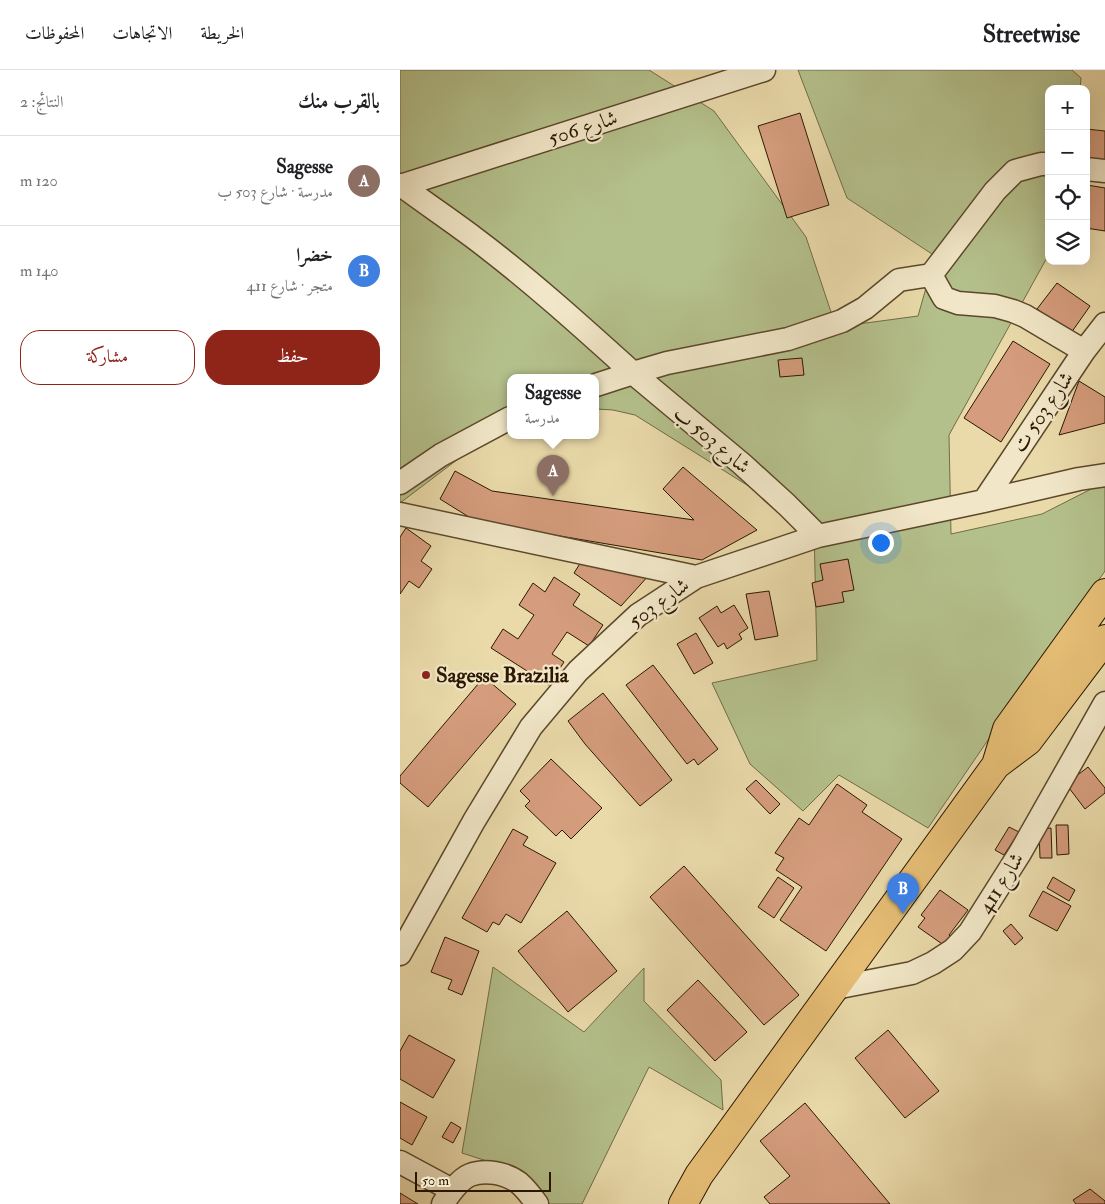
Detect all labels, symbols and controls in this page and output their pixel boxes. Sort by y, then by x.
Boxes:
text: Streetwise [983,19,1080,50]
text: المحفوظات [25,22,84,45]
text: الاتجاهات [112,22,172,45]
text: الخريطة [200,22,244,45]
map controls [1045,85,1090,265]
button: + [1045,85,1090,130]
text: بالقرب منك [298,88,380,115]
text: النتائج: 2 [20,92,64,112]
street label: شارع 506 [545,104,622,156]
button: − [1045,130,1090,175]
text: Sagesse [276,155,333,179]
text: 120 m [20,171,58,191]
text: A [359,171,369,191]
button: locate [1045,175,1090,220]
text: مدرسة · شارع 503 ب [217,182,333,202]
button: layers [1045,220,1090,265]
text: خضرا [296,243,333,267]
text: 140 m [20,261,58,281]
text: B [359,261,369,281]
text: متجر · شارع 411 [247,276,333,296]
button: مشاركة [20,330,195,385]
button: حفظ [205,330,380,385]
street label: شارع 503 ت [1006,366,1083,460]
popup [507,374,599,439]
text: Sagesse [525,381,581,405]
street label: شارع 503 ب [665,400,756,483]
text: مدرسة [525,408,560,428]
pin: A [537,455,569,496]
your location [868,530,894,556]
street label: شارع 503 [623,572,697,637]
place label: Sagesse Brazilia [436,662,570,689]
marker: Sagesse Brazilia [420,669,432,681]
street label: شارع 411 [972,847,1034,921]
pin: B [887,873,919,914]
scale bar [415,1169,551,1192]
text: 50 m [422,1172,449,1189]

